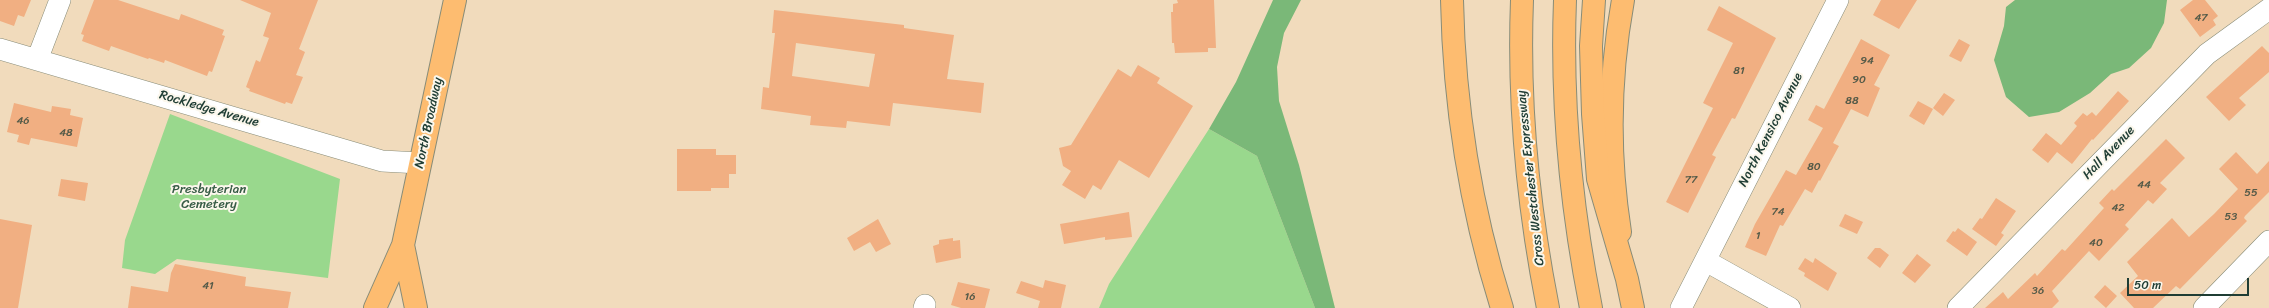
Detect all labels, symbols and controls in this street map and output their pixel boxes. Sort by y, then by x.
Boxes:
house number: 47 [2194,11,2208,25]
house number: 94 [1860,54,1874,68]
house number: 81 [1733,64,1745,78]
street label: North Kensico Avenue [1735,70,1807,190]
house number: 90 [1852,73,1866,87]
street label: North Broadway [412,76,446,170]
street label: Rockledge Avenue [157,87,261,131]
street label: Cross Westchester Expressway [1514,90,1548,266]
house number: 88 [1845,94,1859,108]
house number: 46 [16,114,30,128]
street label: Hall Avenue [2080,123,2138,183]
house number: 48 [59,126,73,140]
house number: 80 [1807,160,1821,174]
house number: 77 [1685,173,1697,187]
house number: 44 [2137,178,2151,192]
park label: Presbyterian Cemetery [172,182,246,213]
house number: 55 [2244,186,2258,200]
house number: 42 [2111,201,2125,215]
house number: 74 [1771,205,1785,219]
house number: 53 [2225,210,2237,224]
house number: 1 [1756,229,1760,243]
house number: 40 [2089,236,2103,250]
scale bar [2129,270,2251,296]
text: 50 m [2134,274,2161,296]
house number: 41 [202,279,214,293]
house number: 36 [2032,284,2044,298]
house number: 16 [965,290,975,304]

